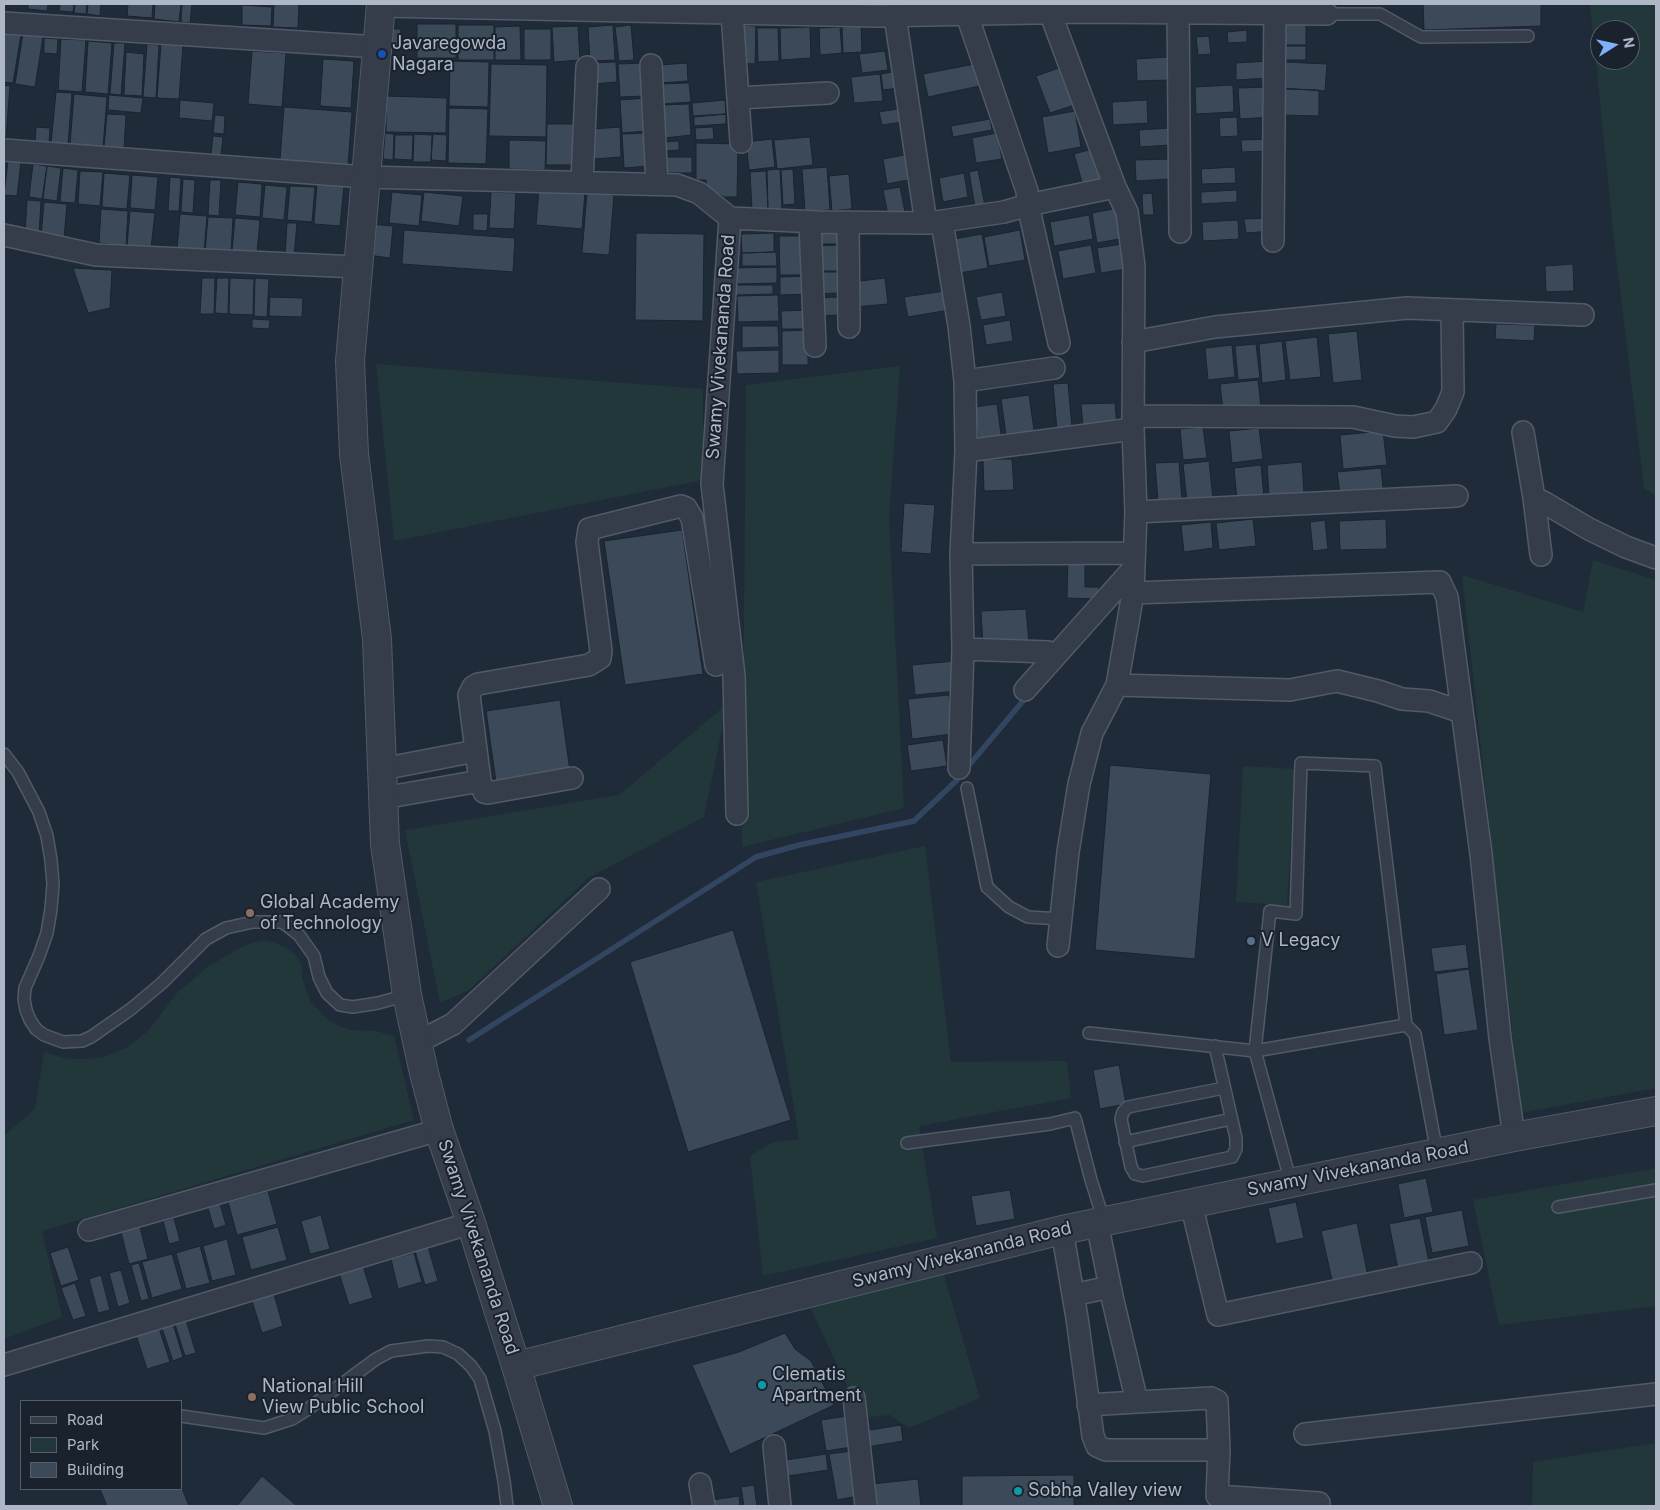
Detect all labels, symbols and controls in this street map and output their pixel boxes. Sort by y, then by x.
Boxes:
north arrow [1590,20,1640,70]
place label: Javaregowda Nagara [392,33,506,76]
text: N [1620,36,1639,49]
marker: Javaregowda Nagara [376,48,388,60]
street label: Swamy Vivekananda Road [702,234,740,460]
place label: Global Academy of Technology [260,892,399,934]
marker: Global Academy of Technology [244,907,256,919]
place label: V Legacy [1261,930,1340,952]
marker: V Legacy [1245,935,1257,947]
street label: Swamy Vivekananda Road [433,1137,523,1357]
street label: Swamy Vivekananda Road [1245,1137,1471,1201]
street label: Swamy Vivekananda Road [850,1217,1074,1293]
place label: Clematis Apartment [772,1364,861,1406]
place label: National Hill View Public School [262,1376,424,1418]
marker: Clematis Apartment [756,1379,768,1391]
marker: National Hill View Public School [246,1391,258,1403]
legend [20,1400,182,1490]
text: Road [67,1410,103,1429]
text: Park [67,1435,99,1454]
text: Building [67,1460,124,1479]
place label: Sobha Valley view [1028,1480,1182,1502]
marker: Sobha Valley view [1012,1485,1024,1497]

